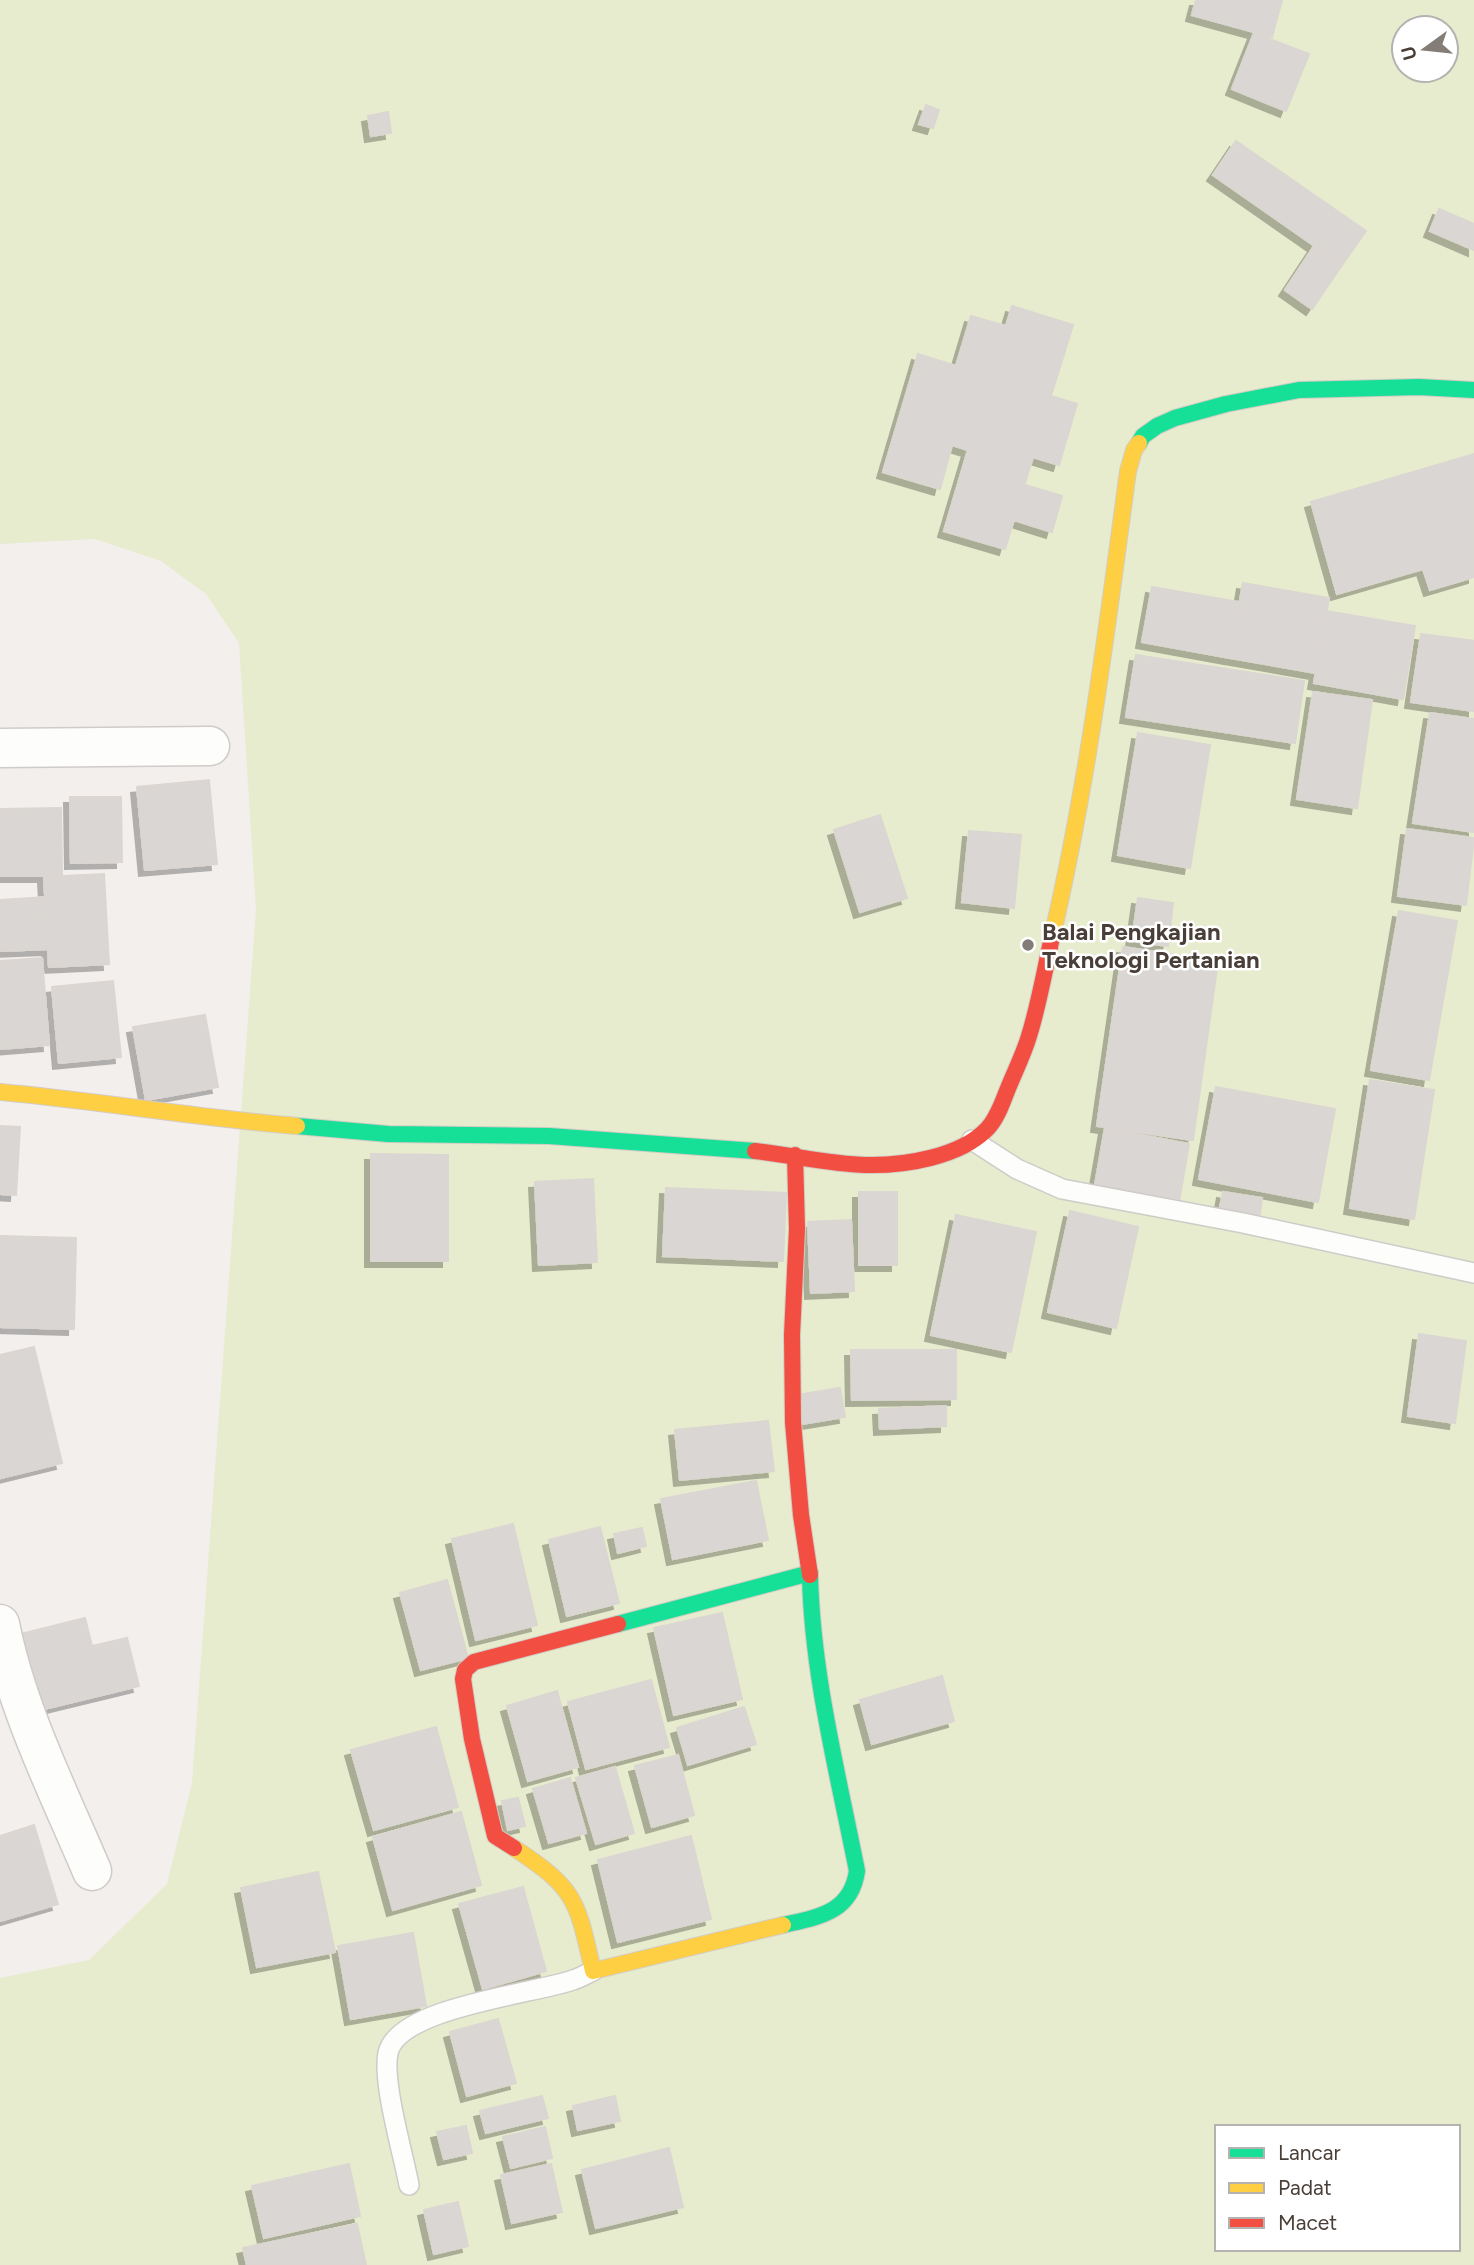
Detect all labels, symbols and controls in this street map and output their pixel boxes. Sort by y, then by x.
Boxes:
north arrow [1390,14,1460,84]
text: U [1396,44,1422,63]
place label: Balai Pengkajian Teknologi Pertanian [1042,917,1260,974]
marker: Balai Pengkajian Teknologi Pertanian [1020,937,1036,953]
legend [1215,2125,1460,2251]
text: Lancar [1278,2140,1341,2165]
text: Padat [1278,2175,1332,2200]
text: Macet [1278,2210,1337,2235]

